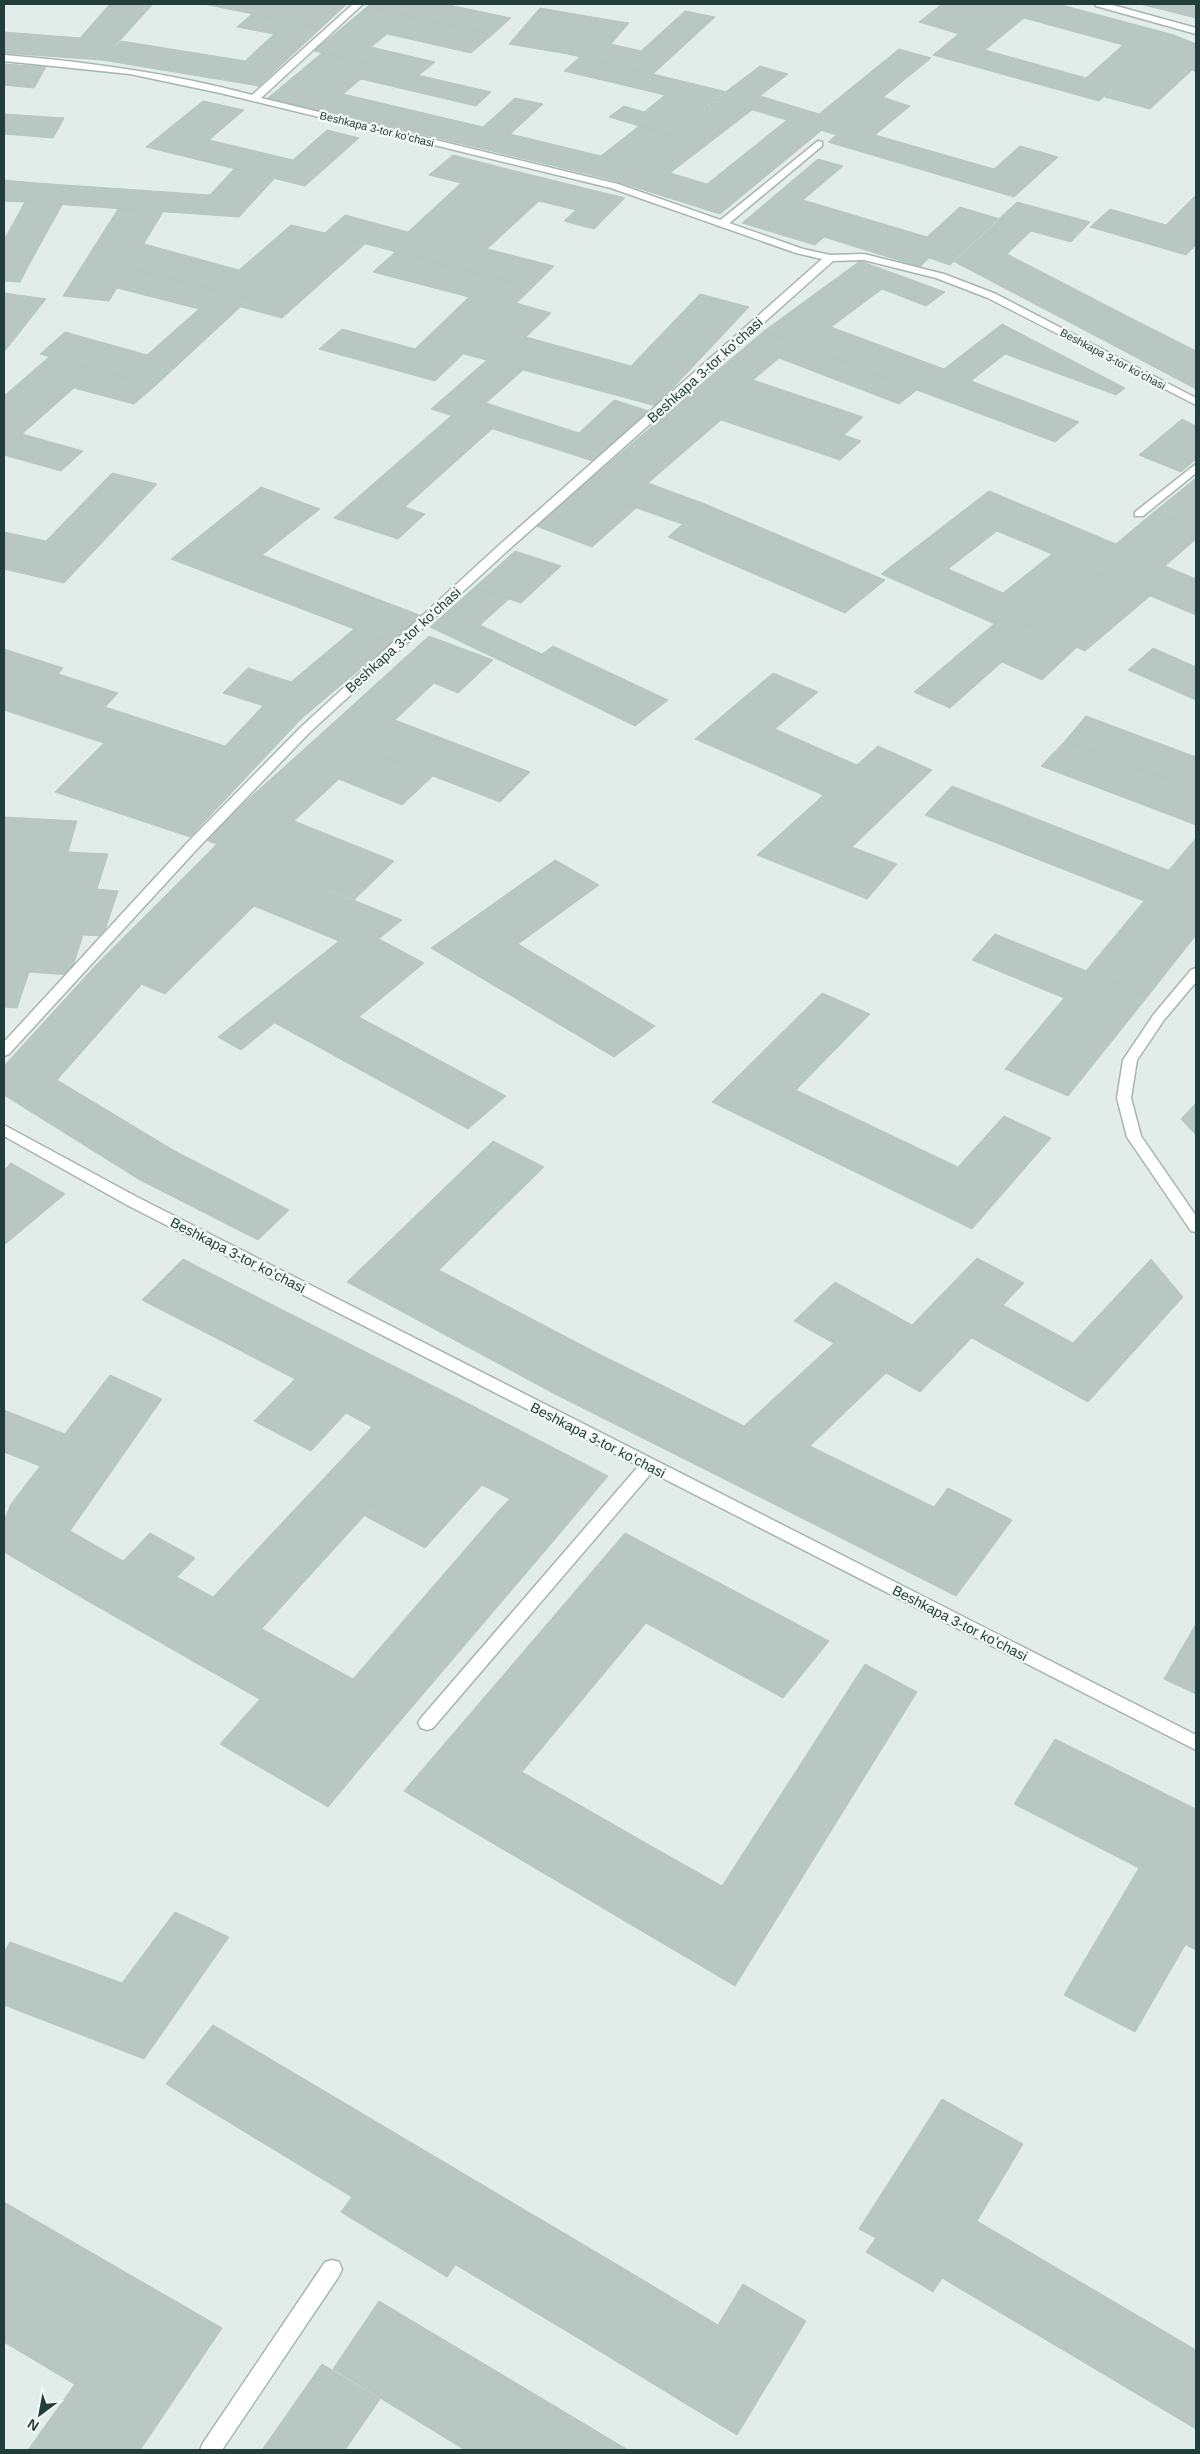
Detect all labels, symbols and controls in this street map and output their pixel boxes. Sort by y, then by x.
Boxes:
street label: Beshkapa 3-tor koʻchasi [319,109,435,149]
street label: Beshkapa 3-tor koʻchasi [644,314,766,426]
street label: Beshkapa 3-tor koʻchasi [1058,326,1168,392]
street label: Beshkapa 3-tor koʻchasi [342,584,464,696]
street label: Beshkapa 3-tor koʻchasi [168,1214,308,1296]
street label: Beshkapa 3-tor koʻchasi [528,1399,668,1481]
street label: Beshkapa 3-tor koʻchasi [890,1582,1030,1664]
north arrow [15,2389,65,2439]
text: N [25,2416,42,2434]

